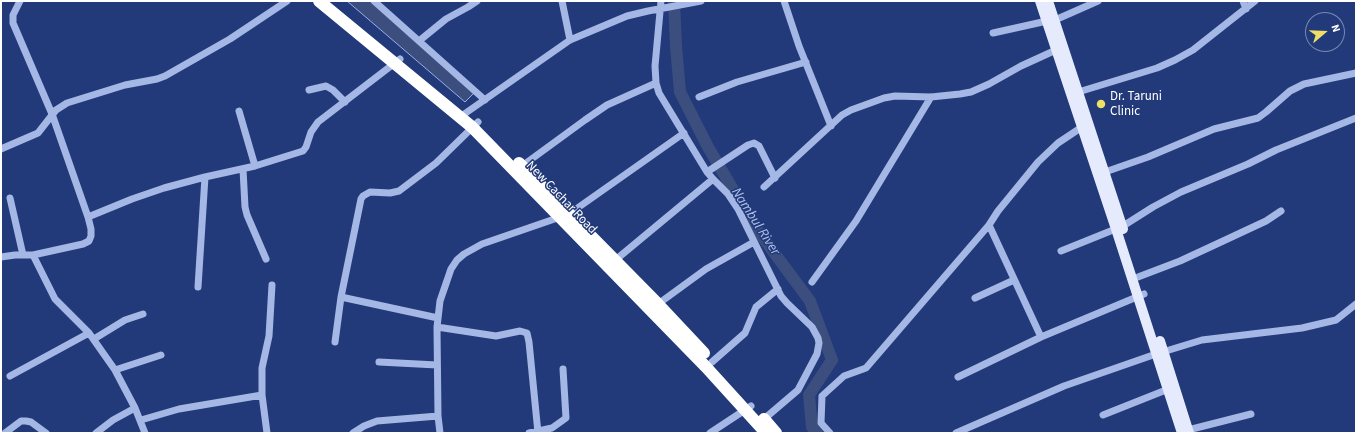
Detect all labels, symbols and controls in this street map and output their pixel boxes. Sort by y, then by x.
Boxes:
north arrow [1305,12,1345,52]
text: N [1328,22,1344,34]
place label: Dr. Taruni Clinic [1110,89,1162,120]
marker: Dr. Taruni Clinic [1095,98,1107,110]
street label: New Cachar Road [522,158,600,238]
water label: Nambul River [727,185,783,259]

